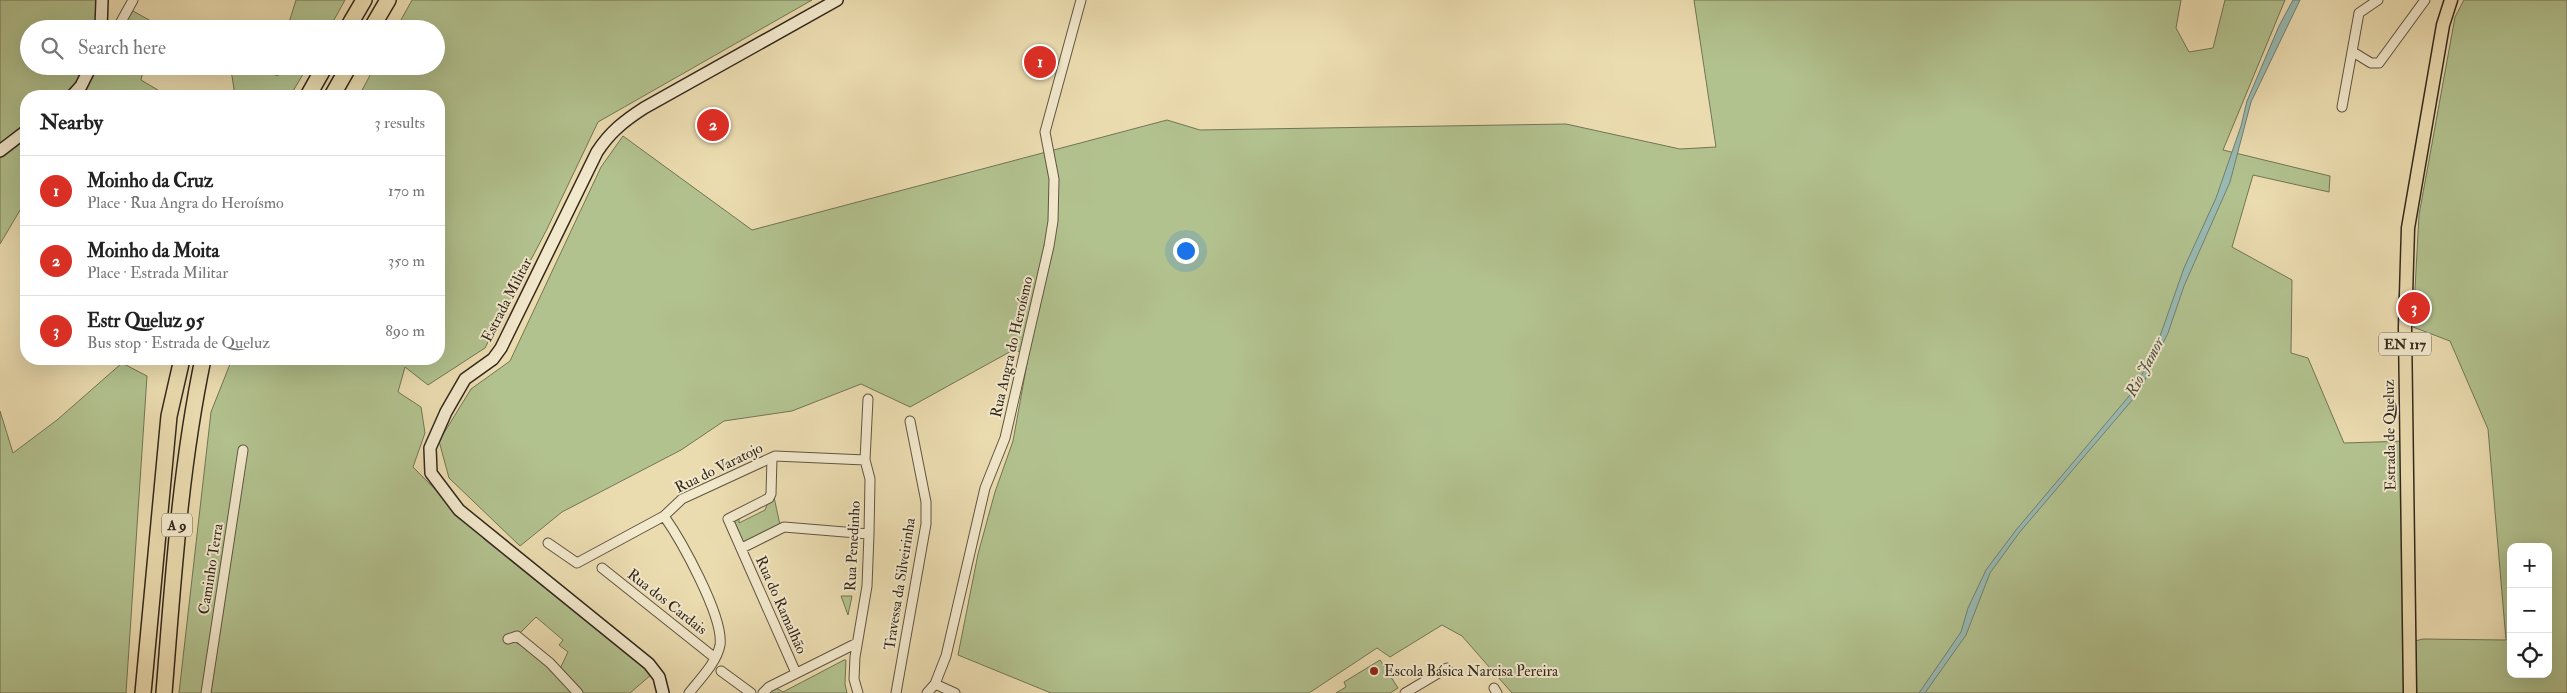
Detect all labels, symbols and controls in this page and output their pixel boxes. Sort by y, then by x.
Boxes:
search box [20,20,445,75]
icon: search [38,34,66,62]
text: Search here [78,36,166,60]
pin: 1 [1024,43,1056,81]
pin: 2 [697,106,729,144]
text: Nearby [40,109,103,136]
text: 3 results [374,113,425,133]
text: Moinho da Cruz [87,169,213,193]
text: 1 [53,181,59,201]
text: 170 m [388,181,425,201]
text: Place · Rua Angra do Heroísmo [87,193,284,213]
your location [1173,238,1199,264]
text: Moinho da Moita [87,239,219,263]
text: 2 [52,251,60,271]
text: 350 m [388,251,425,271]
street label: Estrada Militar [478,254,537,345]
text: Place · Estrada Militar [87,263,228,283]
street label: Rua Angra do Heroísmo [987,275,1037,419]
pin: 3 [2398,289,2430,327]
text: Estr Queluz 95 [87,309,204,333]
text: 3 [53,321,59,341]
text: 890 m [385,321,425,341]
road number: EN 117 [2379,332,2431,356]
text: Bus stop · Estrada de Queluz [87,333,270,353]
water label: Rio Jamor [2121,333,2169,401]
street label: Estrada de Queluz [2380,379,2400,491]
street label: Rua do Varatojo [672,439,766,497]
street label: Rua Penedinho [841,500,865,592]
road number: A 9 [162,514,192,536]
street label: Travessa da Silveirinha [880,516,920,652]
street label: Caminho Terra [194,521,228,616]
map controls [2507,543,2552,678]
button: + [2507,543,2552,588]
street label: Rua do Ramalhão [751,553,811,657]
street label: Rua dos Cardais [623,565,711,639]
button: − [2507,588,2552,633]
button: locate [2507,633,2552,678]
place label: Escola Básica Narcisa Pereira [1384,662,1559,681]
marker: Escola Básica Narcisa Pereira [1368,665,1380,677]

